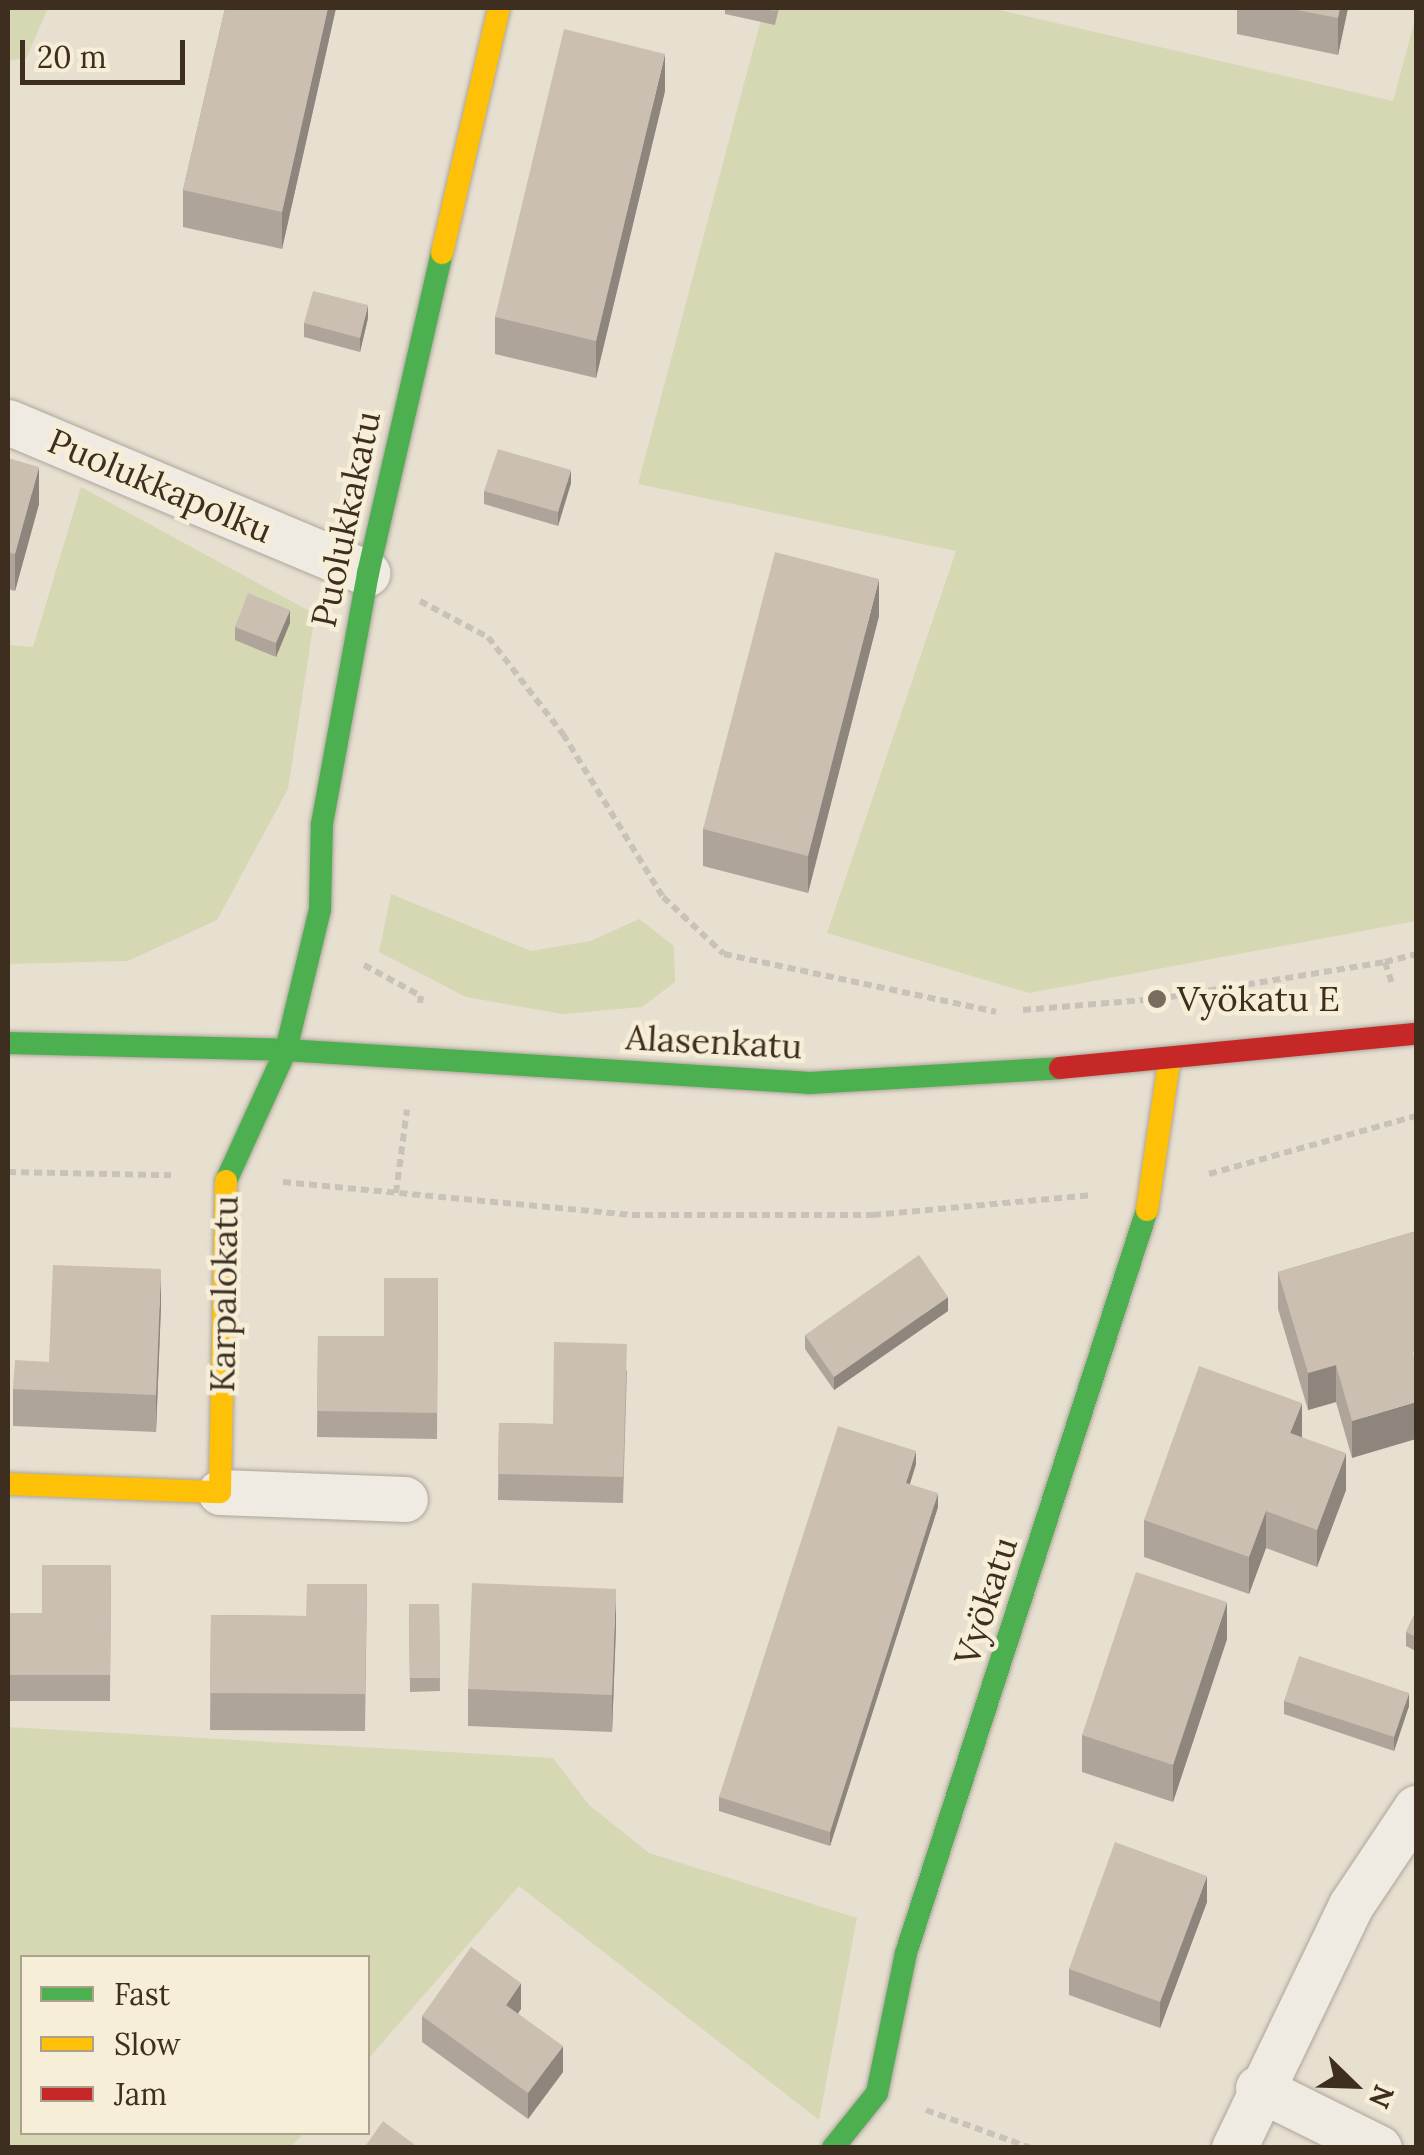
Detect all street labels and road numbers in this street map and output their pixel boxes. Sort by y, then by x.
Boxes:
street label: Puolukkakatu [303,407,389,631]
street label: Puolukkapolku [42,420,278,552]
street label: Alasenkatu [625,1016,803,1068]
street label: Karpalokatu [201,1195,247,1393]
street label: Vyökatu [946,1532,1026,1670]

